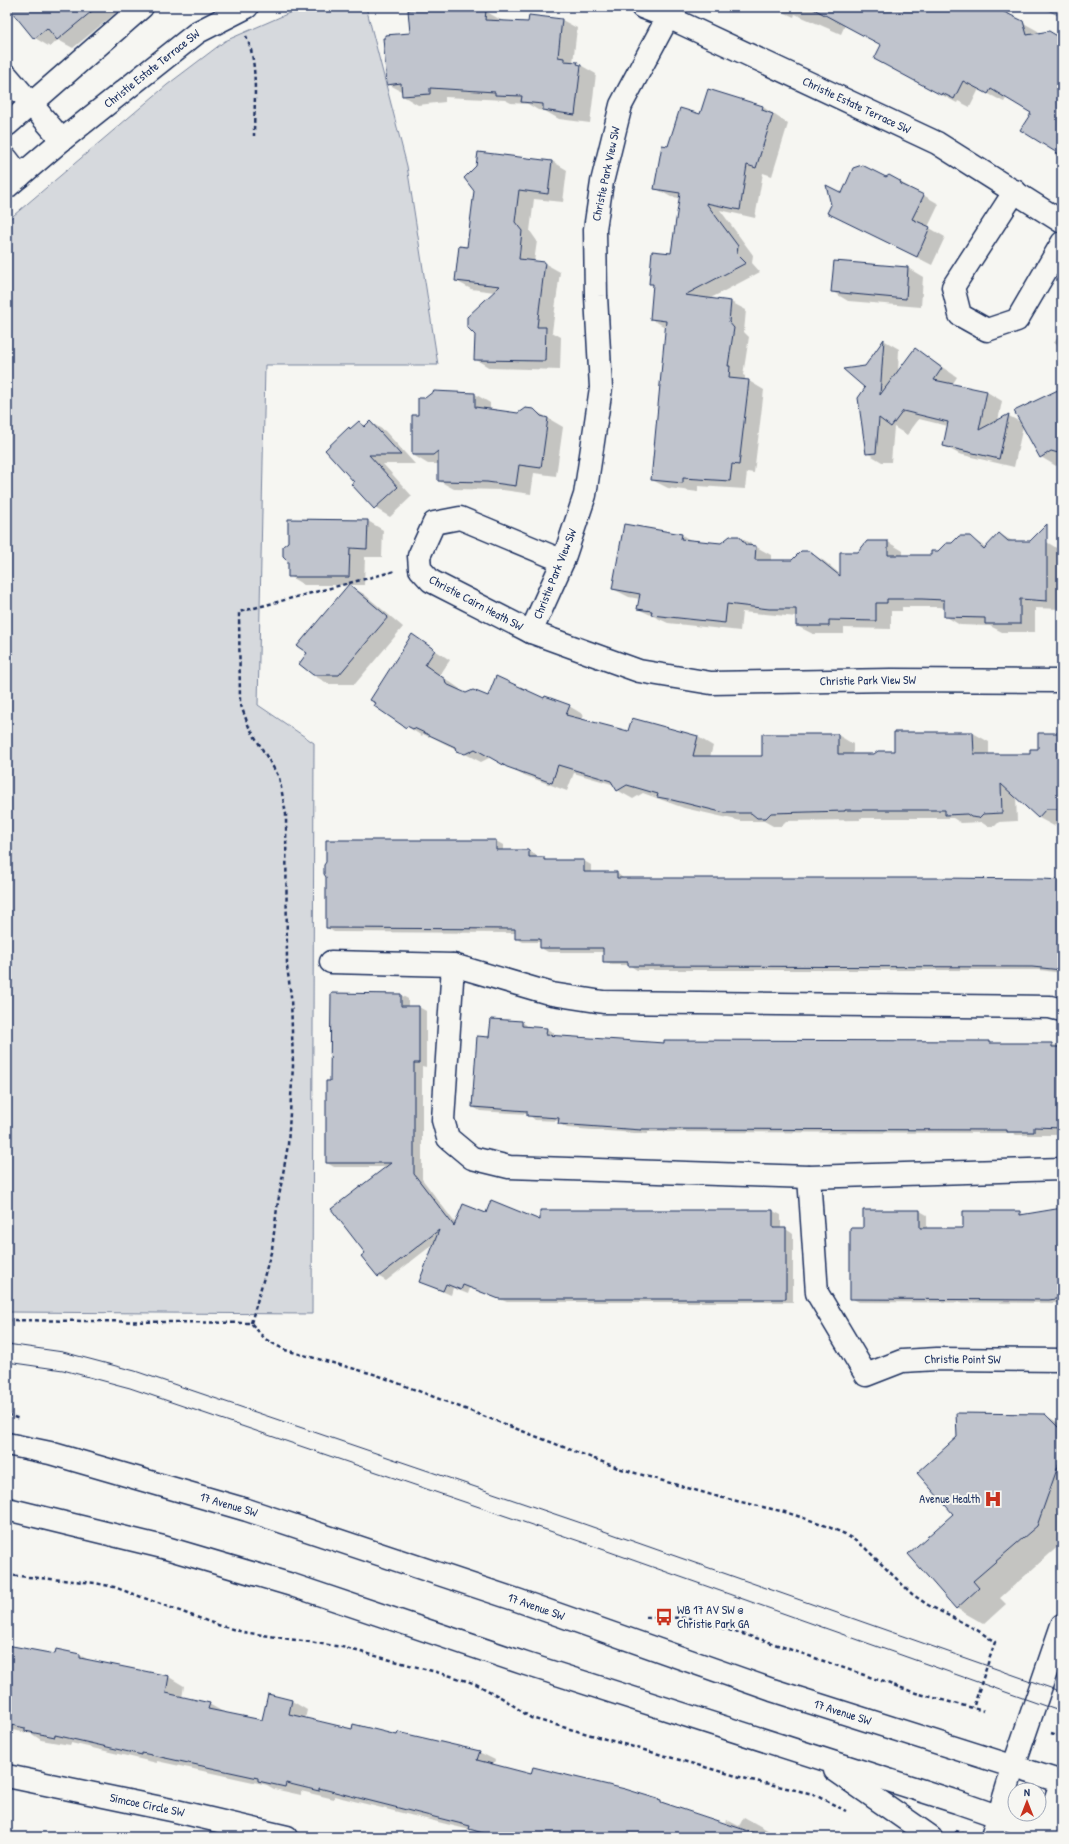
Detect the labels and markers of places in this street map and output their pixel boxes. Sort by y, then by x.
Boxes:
hospital icon: Avenue Health [983,1489,1003,1509]
place label: Avenue Health [919,1490,980,1507]
place label: WB 17 AV SW @ Christie Park GA [677,1601,749,1632]
bus stop icon: WB 17 AV SW @ Christie Park GA [654,1607,674,1627]

